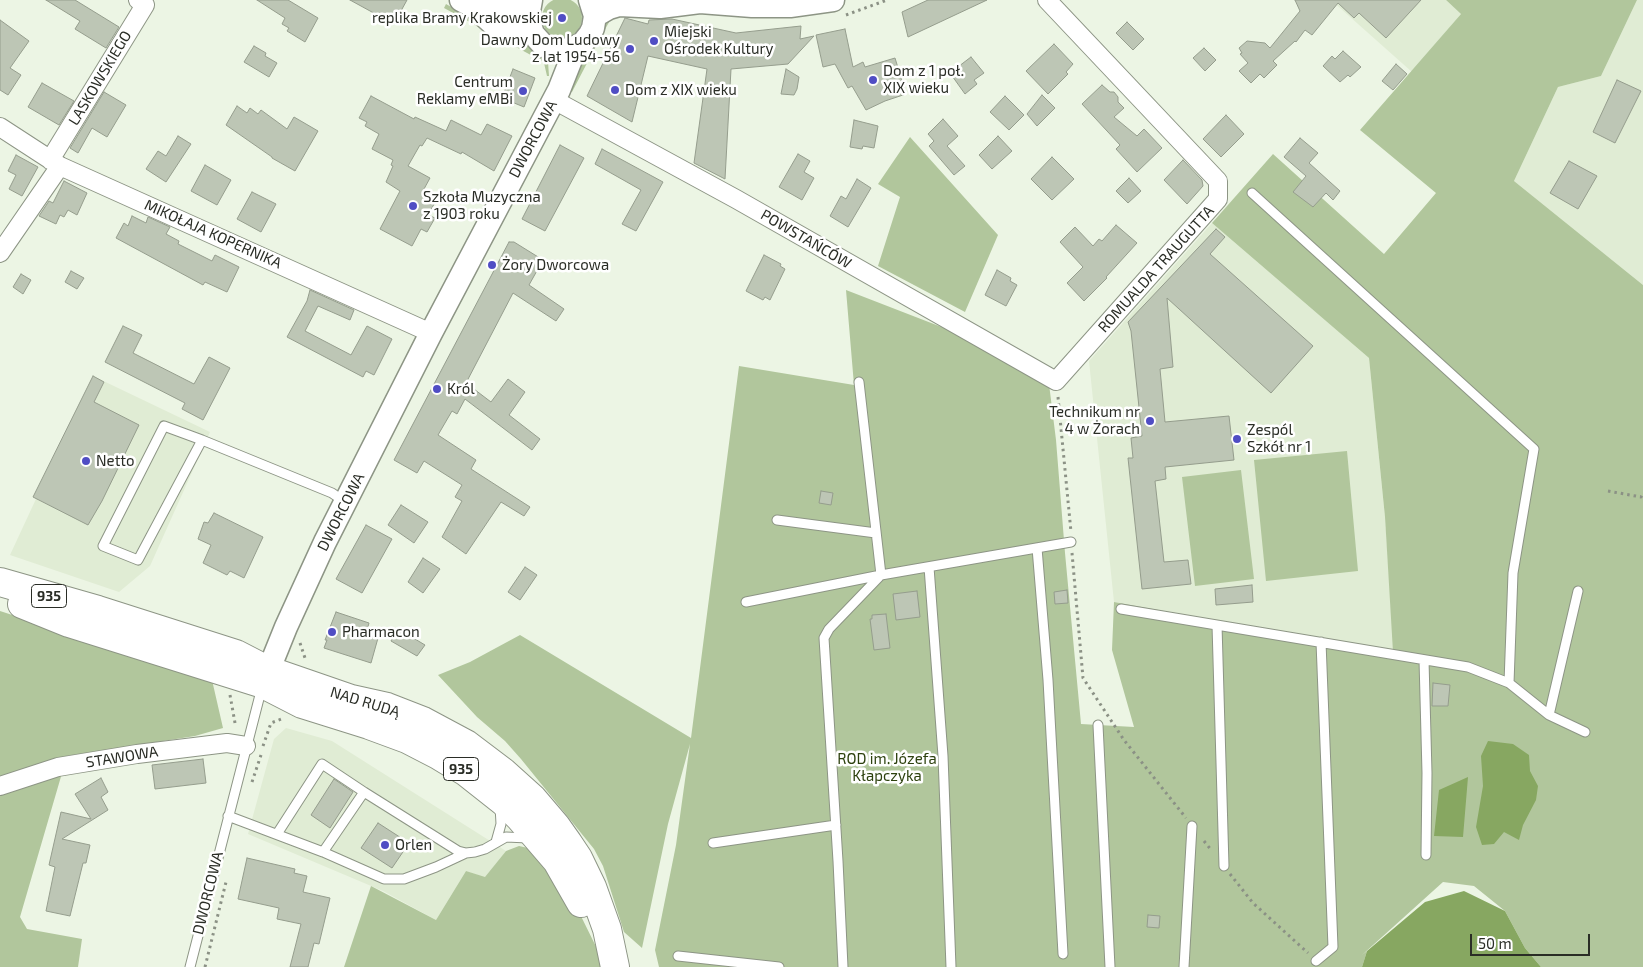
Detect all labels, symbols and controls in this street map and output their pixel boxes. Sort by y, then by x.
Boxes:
place label: replika Bramy Krakowskiej [372,9,552,27]
marker: replika Bramy Krakowskiej [556,12,568,24]
place label: Miejski Ośrodek Kultury [664,23,774,58]
street label: LASKOWSKIEGO [65,27,135,129]
place label: Dawny Dom Ludowy z lat 1954-56 [481,31,620,66]
marker: Miejski Ośrodek Kultury [648,35,660,47]
marker: Dawny Dom Ludowy z lat 1954-56 [624,43,636,55]
place label: Dom z 1 poł. XIX wieku [883,62,964,97]
place label: Centrum Reklamy eMBi [417,73,513,108]
marker: Dom z 1 poł. XIX wieku [867,74,879,86]
place label: Dom z XIX wieku [625,81,737,99]
marker: Dom z XIX wieku [609,84,621,96]
marker: Centrum Reklamy eMBi [517,85,529,97]
street label: DWORCOWA [505,97,561,181]
place label: Szkoła Muzyczna z 1903 roku [423,188,541,223]
street label: MIKOŁAJA KOPERNIKA [142,196,284,272]
marker: Szkoła Muzyczna z 1903 roku [407,200,419,212]
street label: ROMUALDA TRAUGUTTA [1094,202,1218,336]
street label: POWSTAŃCÓW [757,206,855,272]
place label: Żory Dworcowa [502,256,609,274]
marker: Żory Dworcowa [486,259,498,271]
place label: Król [447,380,475,398]
marker: Król [431,383,443,395]
place label: Technikum nr 4 w Żorach [1049,403,1140,438]
marker: Technikum nr 4 w Żorach [1144,415,1156,427]
place label: Zespól Szkół nr 1 [1247,421,1311,456]
marker: Zespól Szkół nr 1 [1231,433,1243,445]
place label: Netto [96,452,135,470]
marker: Netto [80,455,92,467]
street label: DWORCOWA [314,470,368,554]
road number: 935 [32,584,66,608]
place label: Pharmacon [342,623,420,641]
marker: Pharmacon [326,626,338,638]
street label: NAD RUDĄ [328,683,402,721]
street label: STAWOWA [85,742,159,772]
park label: ROD im. Józefa Kłapczyka [837,750,937,785]
road number: 935 [444,758,478,781]
place label: Orlen [395,836,432,854]
marker: Orlen [379,839,391,851]
street label: DWORCOWA [189,850,227,936]
scale bar [1473,924,1593,956]
text: 50 m [1478,934,1512,952]

